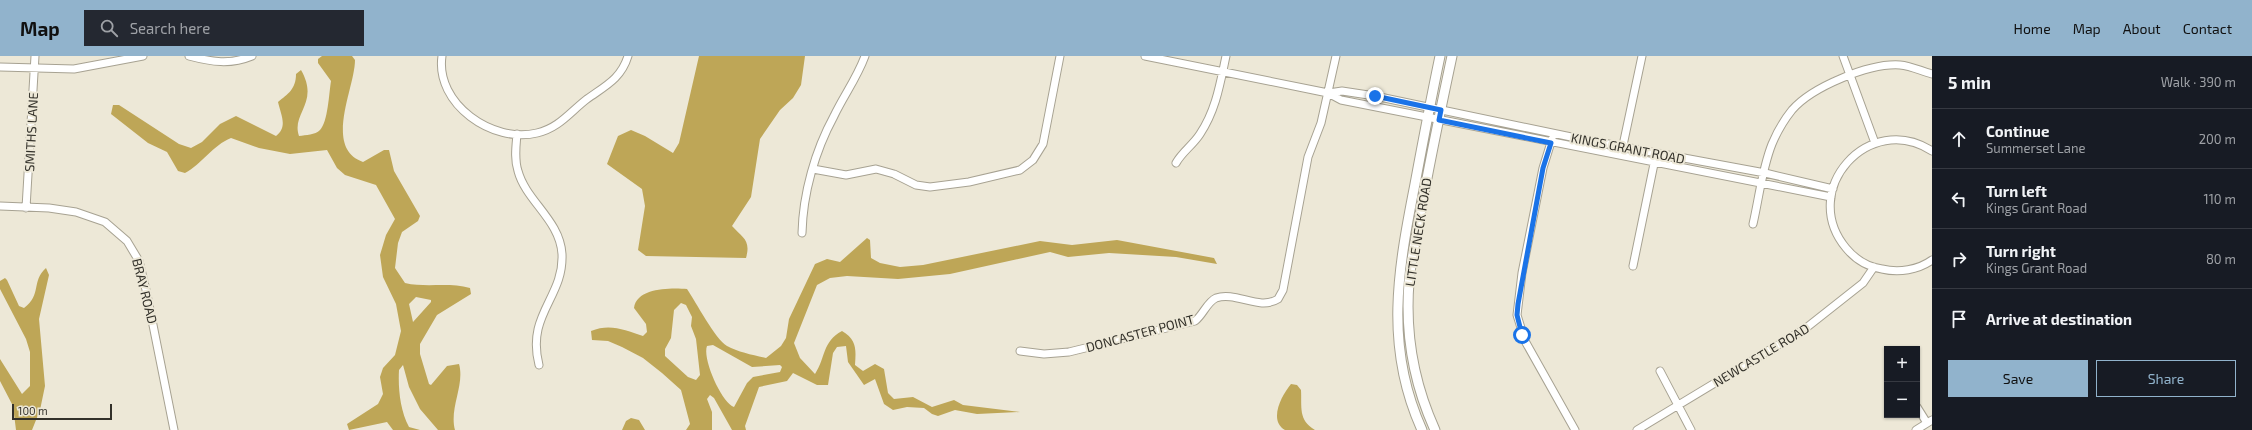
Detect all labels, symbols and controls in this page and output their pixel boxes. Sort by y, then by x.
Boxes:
search box [84,10,364,46]
text: Map [20,17,60,40]
icon: search [98,17,120,39]
text: Search here [130,19,210,37]
text: Home [2014,20,2051,37]
text: Map [2073,20,2101,37]
text: About [2123,20,2161,37]
text: Contact [2183,20,2232,37]
text: 5 min [1948,72,1991,92]
text: Walk · 390 m [2161,74,2236,90]
route end [1366,87,1384,105]
street label: SMITHS LANE [21,92,41,172]
text: Continue [1986,122,2049,140]
icon: ahead [1948,128,1970,150]
street label: KINGS GRANT ROAD [1570,129,1686,167]
text: 200 m [2199,131,2236,147]
text: Summerset Lane [1986,140,2085,156]
street label: LITTLE NECK ROAD [1402,177,1434,287]
text: Turn left [1986,182,2047,200]
icon: left [1948,188,1970,210]
text: 110 m [2204,191,2236,207]
text: Kings Grant Road [1986,200,2087,216]
text: Turn right [1986,242,2056,260]
icon: right [1948,248,1970,270]
text: 80 m [2206,251,2236,267]
street label: BRAY ROAD [129,257,161,325]
text: Kings Grant Road [1986,260,2087,276]
icon: arrive [1948,308,1970,330]
text: Arrive at destination [1986,310,2132,328]
street label: DONCASTER POINT [1084,311,1196,355]
street label: NEWCASTLE ROAD [1710,320,1812,390]
route start [1513,326,1531,344]
map controls [1884,346,1920,418]
button: + [1884,346,1920,382]
button: Save [1948,360,2088,397]
button: Share [2096,360,2236,397]
button: − [1884,382,1920,418]
scale bar [12,402,112,421]
text: 100 m [18,404,48,417]

